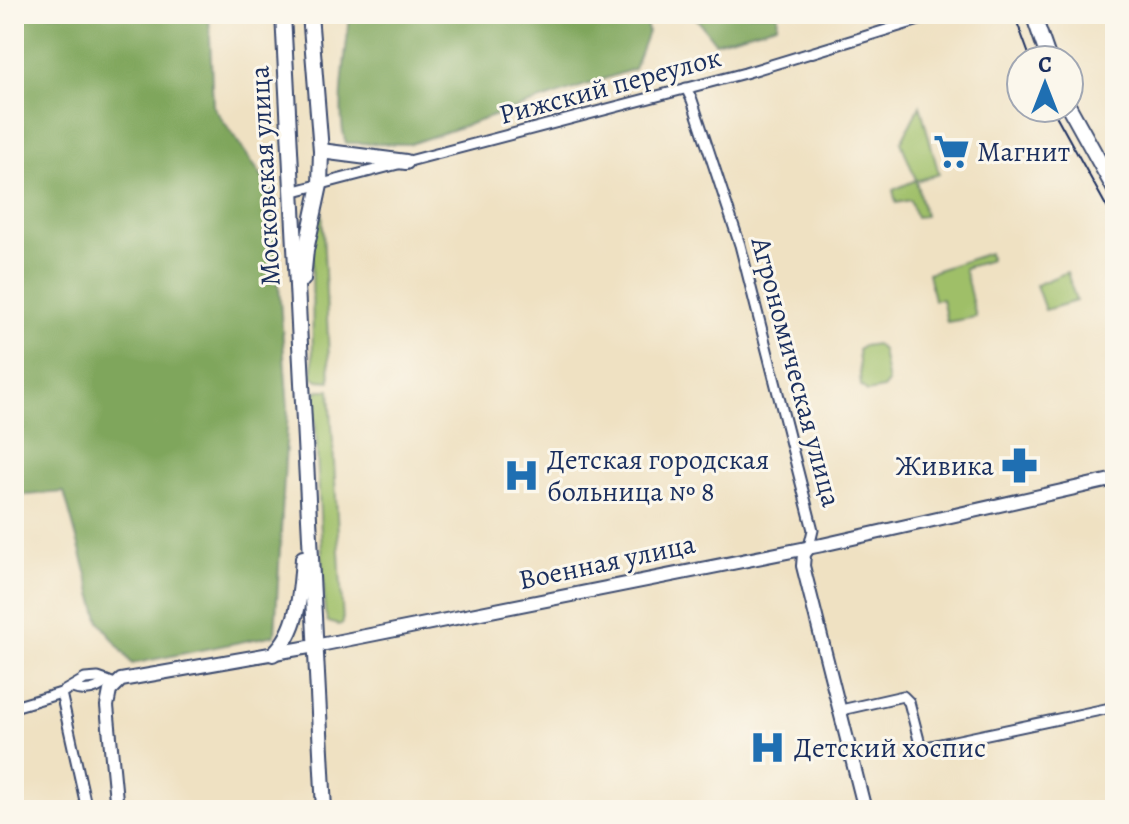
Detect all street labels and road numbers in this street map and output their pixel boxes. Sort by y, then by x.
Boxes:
street label: Рижский переулок [495,38,725,134]
street label: Московская улица [240,65,290,287]
street label: Агрономическая улица [741,232,850,511]
street label: Военная улица [515,525,699,599]

